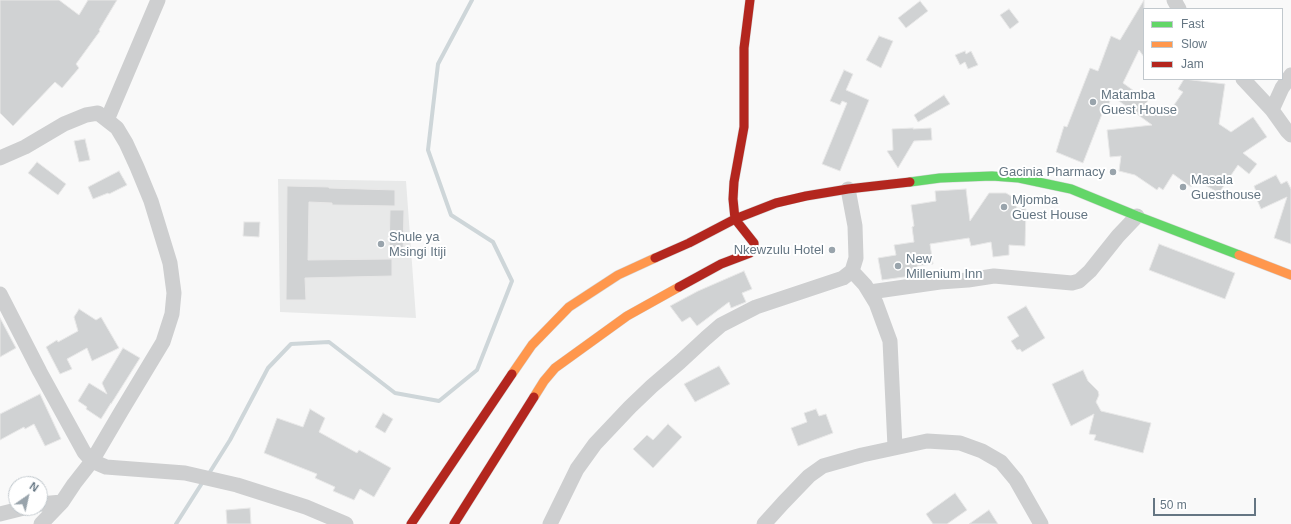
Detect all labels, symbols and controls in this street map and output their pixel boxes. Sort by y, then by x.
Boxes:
legend [1143,8,1283,80]
text: Fast [1181,17,1204,31]
text: Slow [1181,37,1207,51]
text: Jam [1181,57,1204,71]
place label: Matamba Guest House [1101,87,1177,118]
marker: Matamba Guest House [1088,97,1098,107]
place label: Gacinia Pharmacy [999,164,1105,180]
marker: Gacinia Pharmacy [1108,167,1118,177]
place label: Masala Guesthouse [1191,172,1261,203]
marker: Masala Guesthouse [1178,182,1188,192]
place label: Mjomba Guest House [1012,192,1088,223]
marker: Mjomba Guest House [999,202,1009,212]
place label: Shule ya Msingi Itiji [389,229,446,260]
marker: Shule ya Msingi Itiji [376,239,386,249]
place label: Nkewzulu Hotel [734,242,824,258]
marker: Nkewzulu Hotel [827,245,837,255]
place label: New Millenium Inn [906,251,983,282]
marker: New Millenium Inn [893,261,903,271]
north arrow [8,476,48,516]
text: N [27,480,41,494]
scale bar [1155,490,1258,516]
text: 50 m [1160,498,1187,512]

